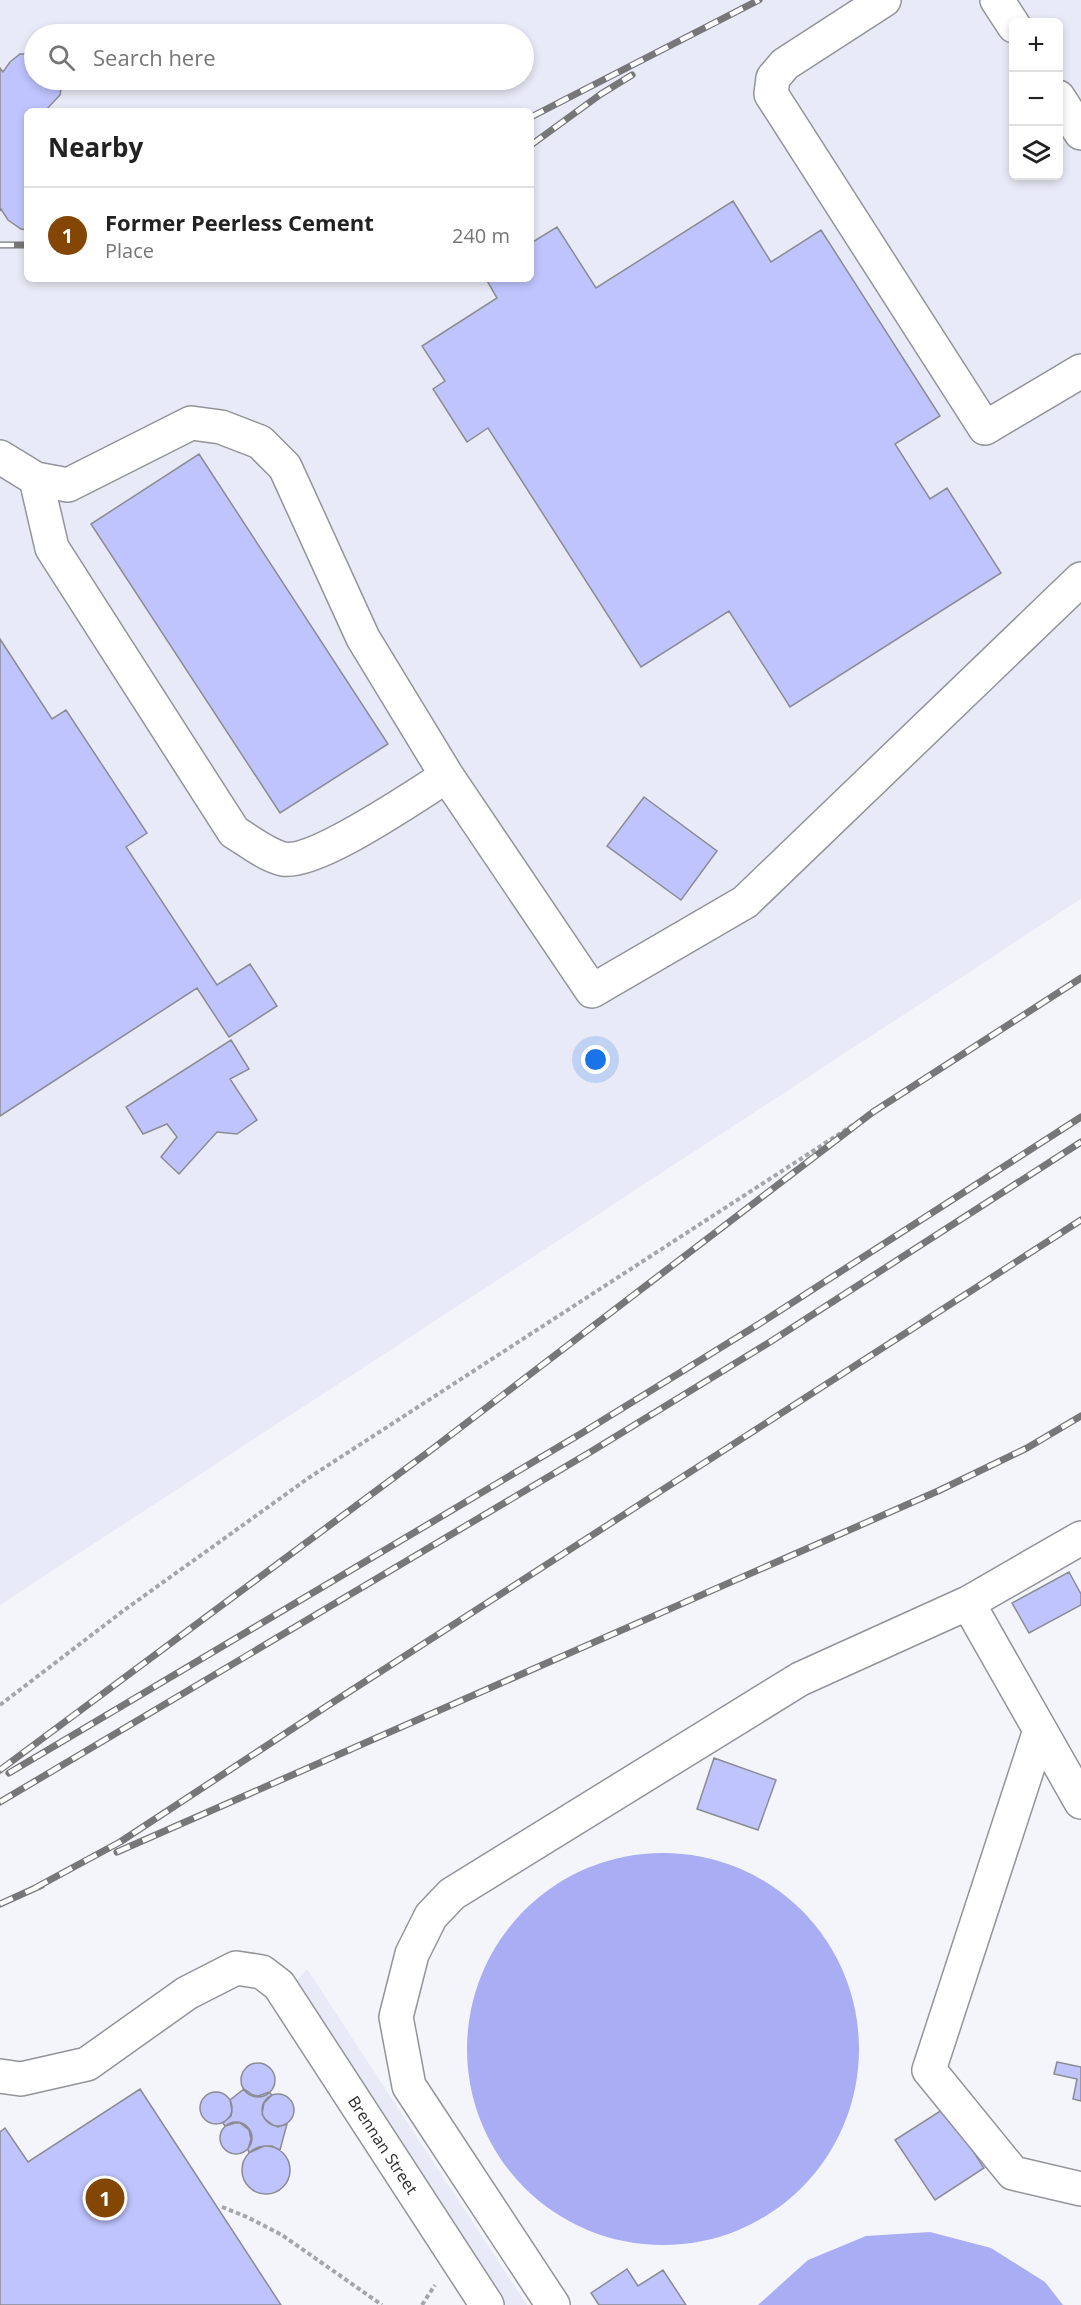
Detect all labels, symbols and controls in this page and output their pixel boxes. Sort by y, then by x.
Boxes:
map controls [1009,18,1063,180]
button: + [1009,18,1063,72]
search box [24,24,534,90]
icon: search [45,41,78,74]
text: Search here [93,42,216,72]
button: − [1009,72,1063,126]
button: layers [1009,126,1063,180]
text: Nearby [48,129,143,165]
text: Former Peerless Cement [105,207,374,237]
text: 1 [62,222,73,249]
text: 240 m [452,222,510,249]
text: Place [105,237,154,264]
your location [581,1045,610,1074]
street label: Brennan Street [343,2092,423,2199]
pin: 1 [86,2176,124,2220]

